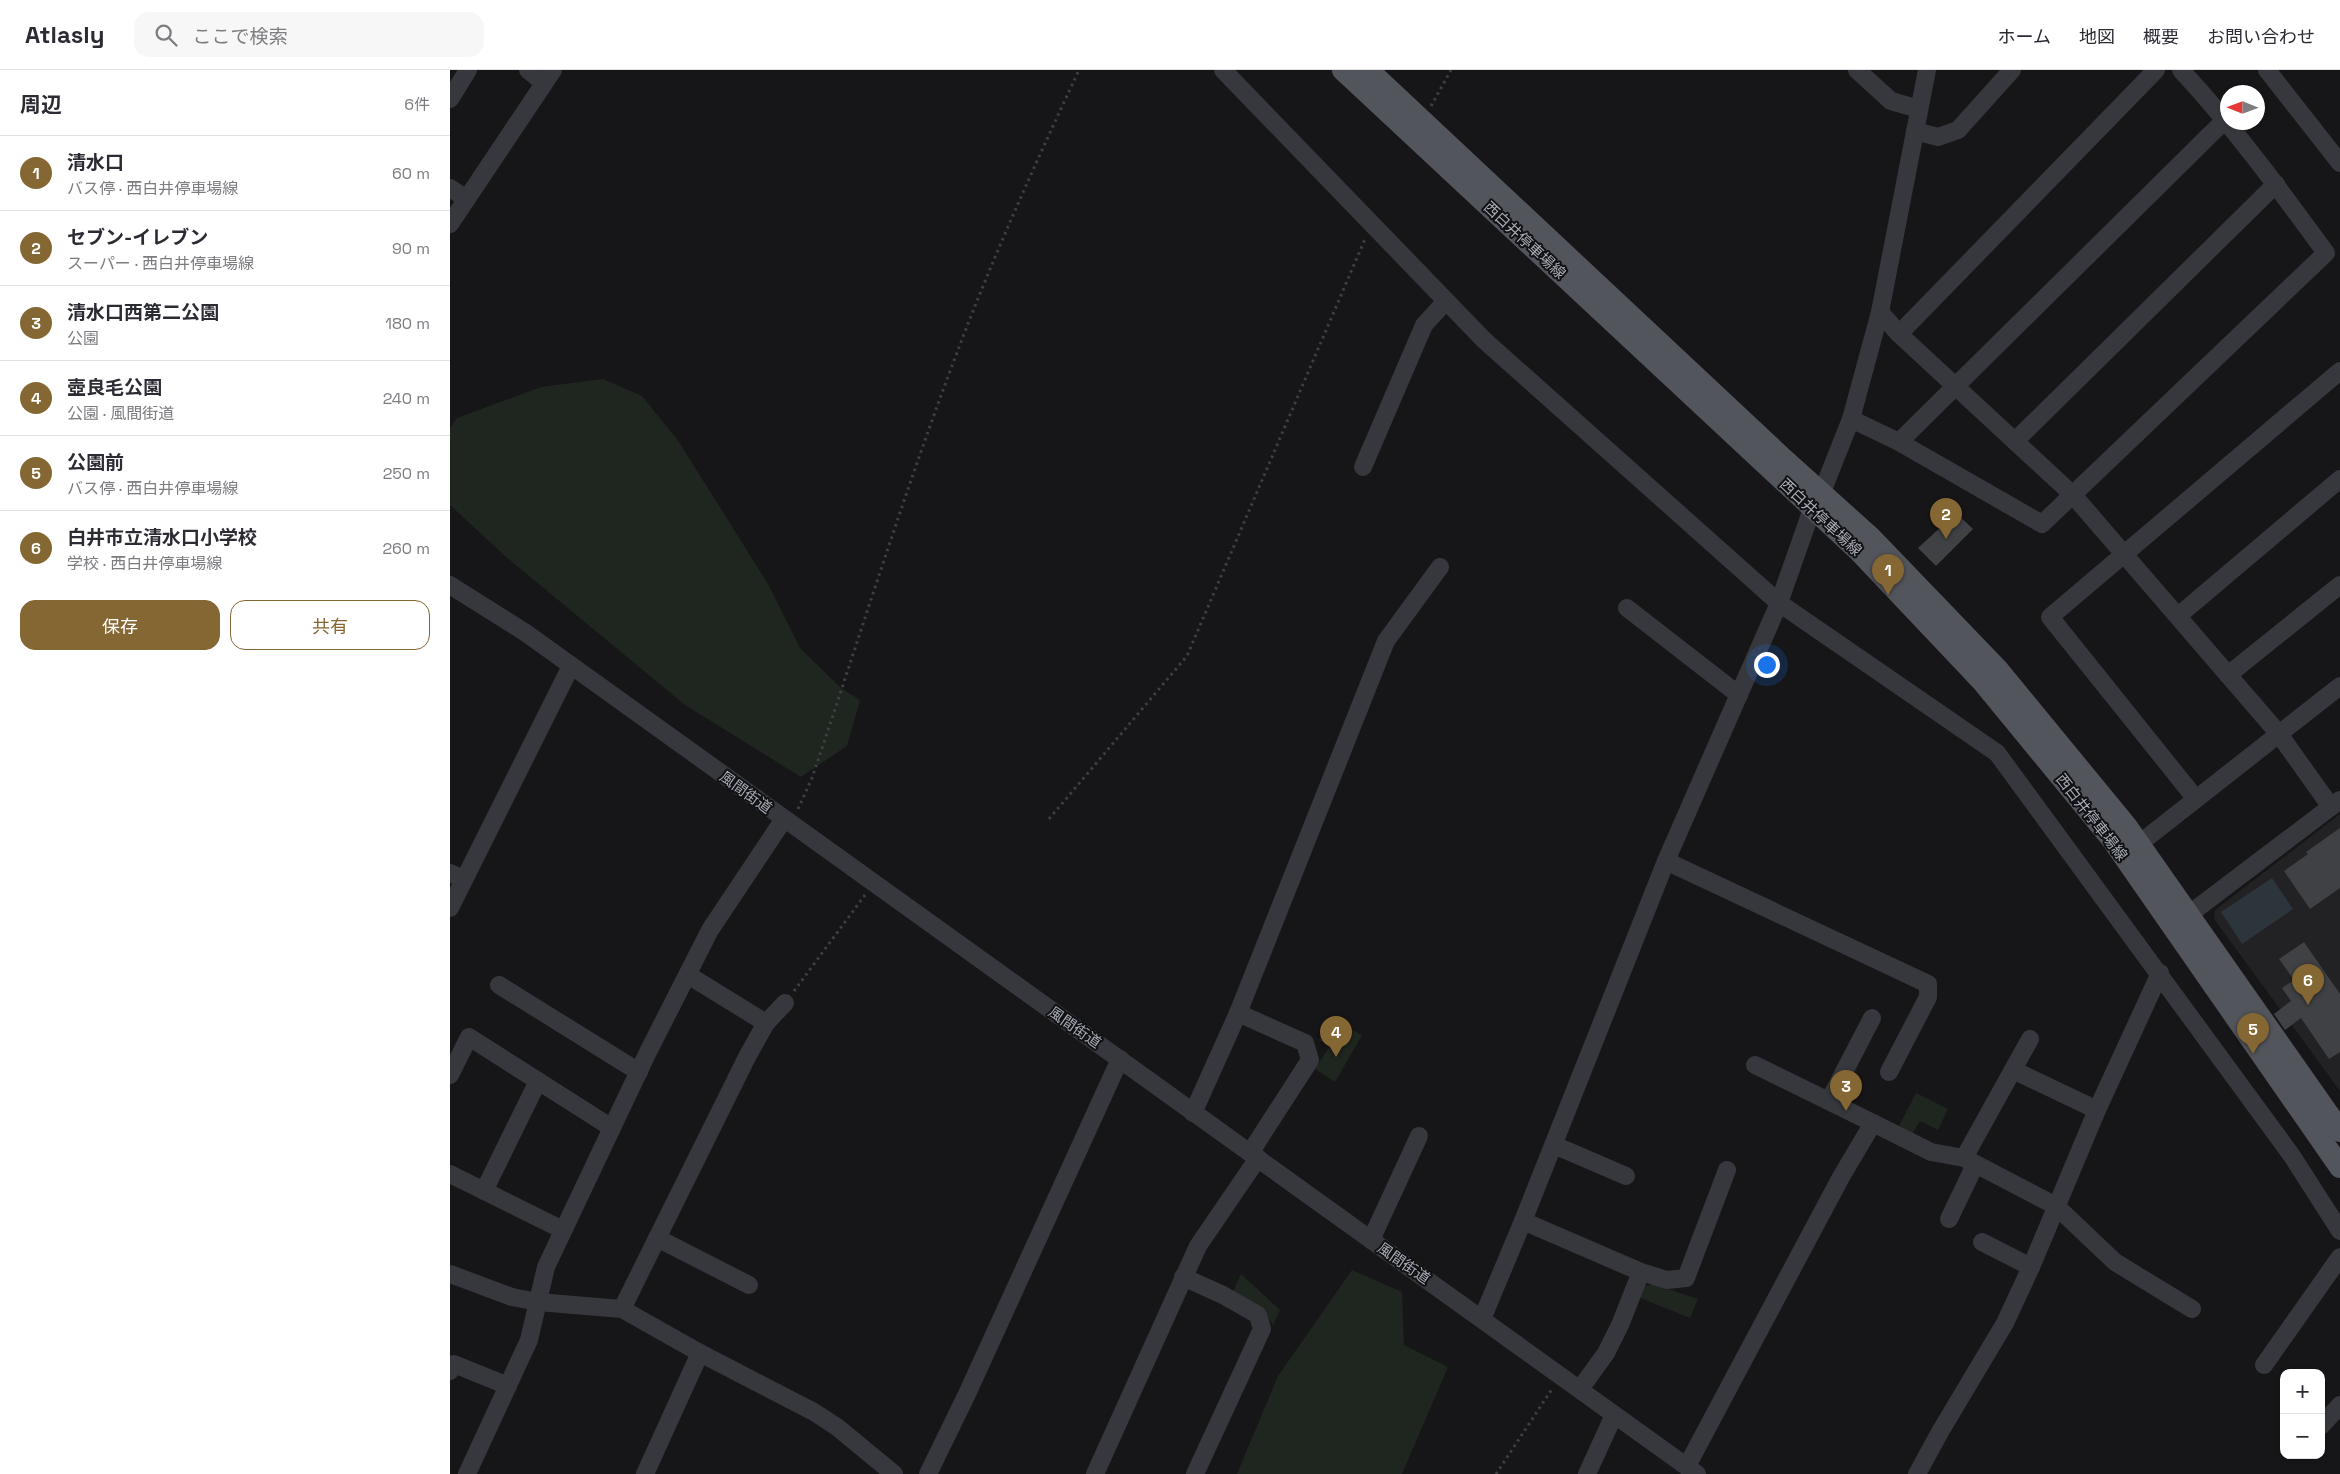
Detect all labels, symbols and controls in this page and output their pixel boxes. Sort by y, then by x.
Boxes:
search box [134,12,484,57]
text: Atlasly [25,19,104,50]
icon: search [152,21,180,49]
text: ここで検索 [192,24,287,49]
text: ホーム [1998,25,2051,48]
text: 地図 [2079,25,2115,48]
text: 概要 [2143,25,2179,48]
text: お問い合わせ [2207,25,2315,48]
north arrow [2220,85,2265,130]
text: 周辺 [20,91,62,118]
text: 6件 [404,94,430,115]
text: 清水口 [67,150,124,175]
text: 1 [32,163,40,184]
text: 60 m [392,163,430,184]
text: バス停 · 西白井停車場線 [67,178,238,199]
street label: 西白井停車場線 [1480,197,1570,283]
text: セブン-イレブン [67,225,208,250]
text: 2 [31,238,41,259]
text: 90 m [392,238,430,259]
text: スーパー · 西白井停車場線 [67,253,254,274]
text: 清水口西第二公園 [67,300,219,325]
text: 3 [31,313,41,334]
text: 180 m [385,313,430,334]
text: 公園 [67,328,99,349]
text: 壺良毛公園 [67,375,162,400]
text: 4 [31,388,41,409]
text: 240 m [383,388,430,409]
text: 公園 · 風間街道 [67,403,174,424]
text: 公園前 [67,450,124,475]
text: 5 [31,463,41,484]
text: 250 m [383,463,430,484]
street label: 西白井停車場線 [1776,474,1866,560]
text: バス停 · 西白井停車場線 [67,478,238,499]
pin: 2 [1930,498,1962,539]
text: 白井市立清水口小学校 [67,525,257,550]
text: 6 [31,538,41,559]
text: 260 m [382,538,430,559]
text: 学校 · 西白井停車場線 [67,553,222,574]
pin: 1 [1872,554,1904,595]
button: 保存 [20,600,220,650]
button: 共有 [230,600,430,650]
your location [1754,652,1780,678]
street label: 風間街道 [716,767,776,817]
street label: 西白井停車場線 [2052,770,2132,864]
pin: 6 [2292,964,2324,1005]
street label: 風間街道 [1045,1002,1105,1052]
pin: 5 [2237,1013,2269,1054]
pin: 4 [1320,1016,1352,1057]
pin: 3 [1830,1070,1862,1111]
street label: 風間街道 [1374,1238,1434,1288]
map controls [2280,1369,2325,1459]
button: + [2280,1369,2325,1414]
button: − [2280,1414,2325,1459]

